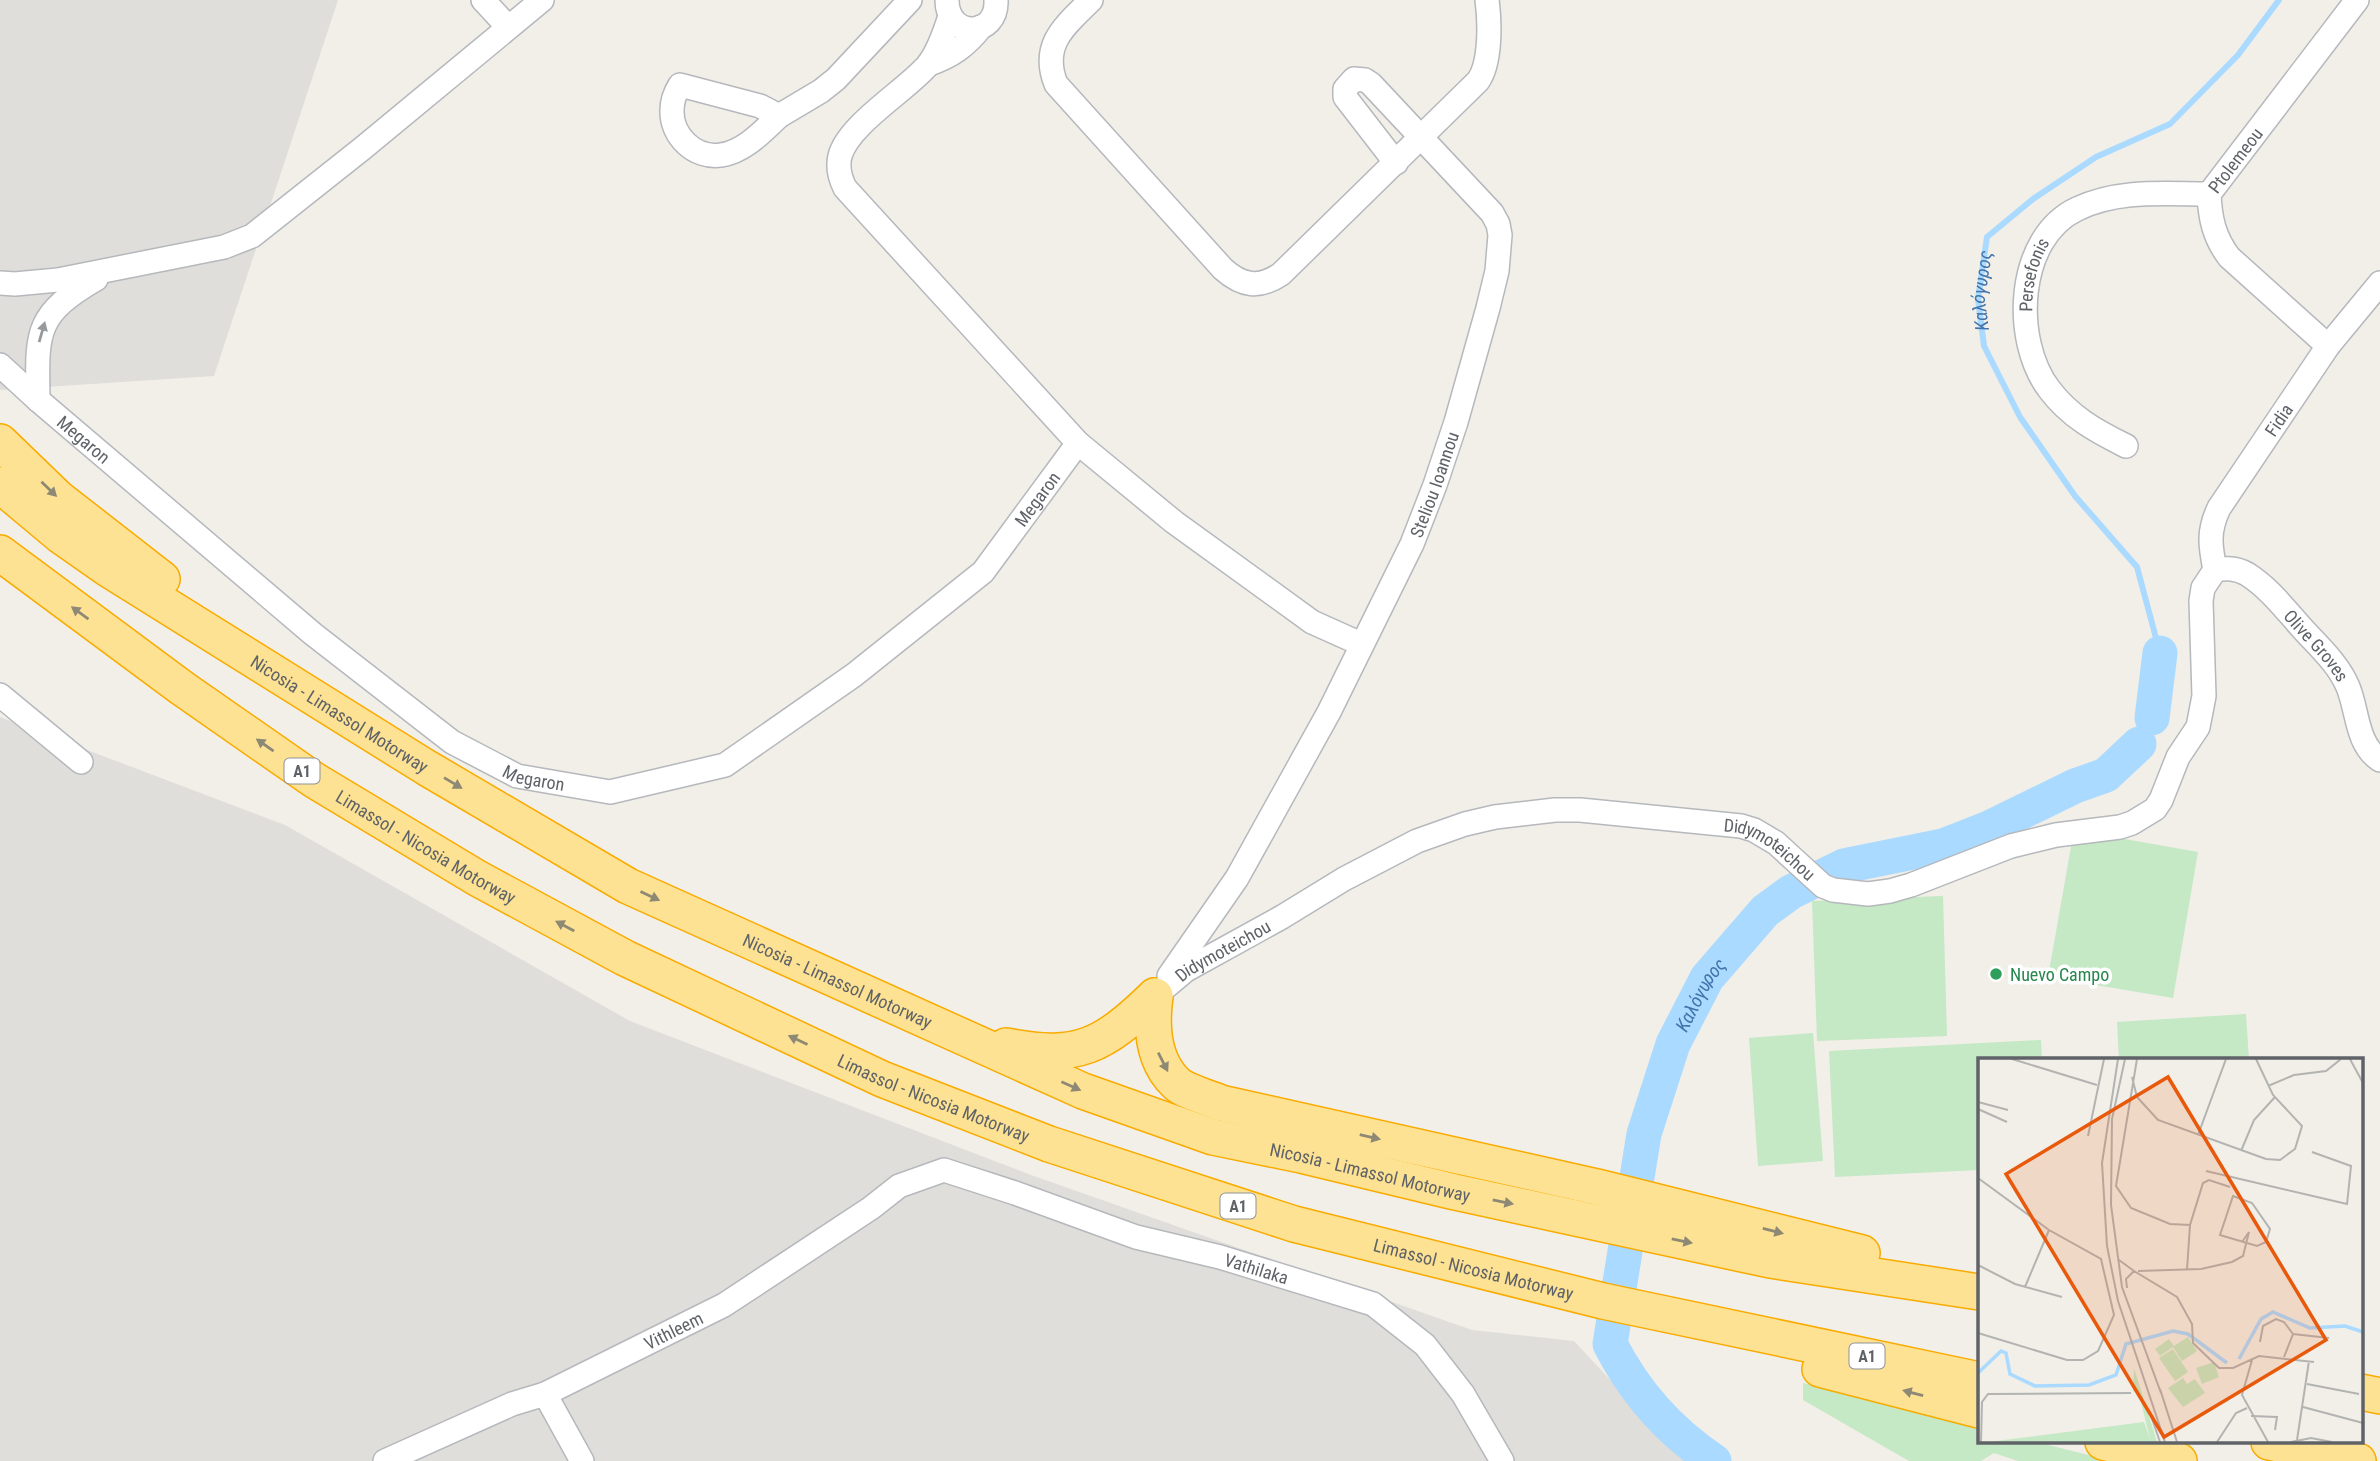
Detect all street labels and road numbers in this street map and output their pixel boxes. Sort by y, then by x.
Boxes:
street label: Ptolemeou [2203,123,2266,197]
street label: Persefonis [2015,233,2053,312]
street label: Fidia [2260,400,2297,440]
street label: Megaron [53,411,115,467]
street label: Steliou Ioannou [1405,429,1463,540]
street label: Megaron [1010,467,1064,530]
street label: Olive Groves [2280,605,2354,685]
street label: Nicosia - Limassol Motorway [247,650,433,777]
road number: A1 [284,758,320,784]
street label: Megaron [499,760,566,795]
street label: Limassol - Nicosia Motorway [332,785,520,908]
street label: Didymoteichou [1723,814,1820,884]
street label: Didymoteichou [1170,915,1274,985]
street label: Nicosia - Limassol Motorway [740,929,936,1032]
street label: Limassol - Nicosia Motorway [834,1049,1033,1146]
street label: Nicosia - Limassol Motorway [1268,1138,1473,1206]
road number: A1 [1220,1194,1256,1218]
street label: Limassol - Nicosia Motorway [1371,1234,1576,1304]
street label: Vathilaka [1222,1248,1291,1288]
street label: Vithleem [641,1307,706,1354]
road number: A1 [1850,1344,1884,1368]

